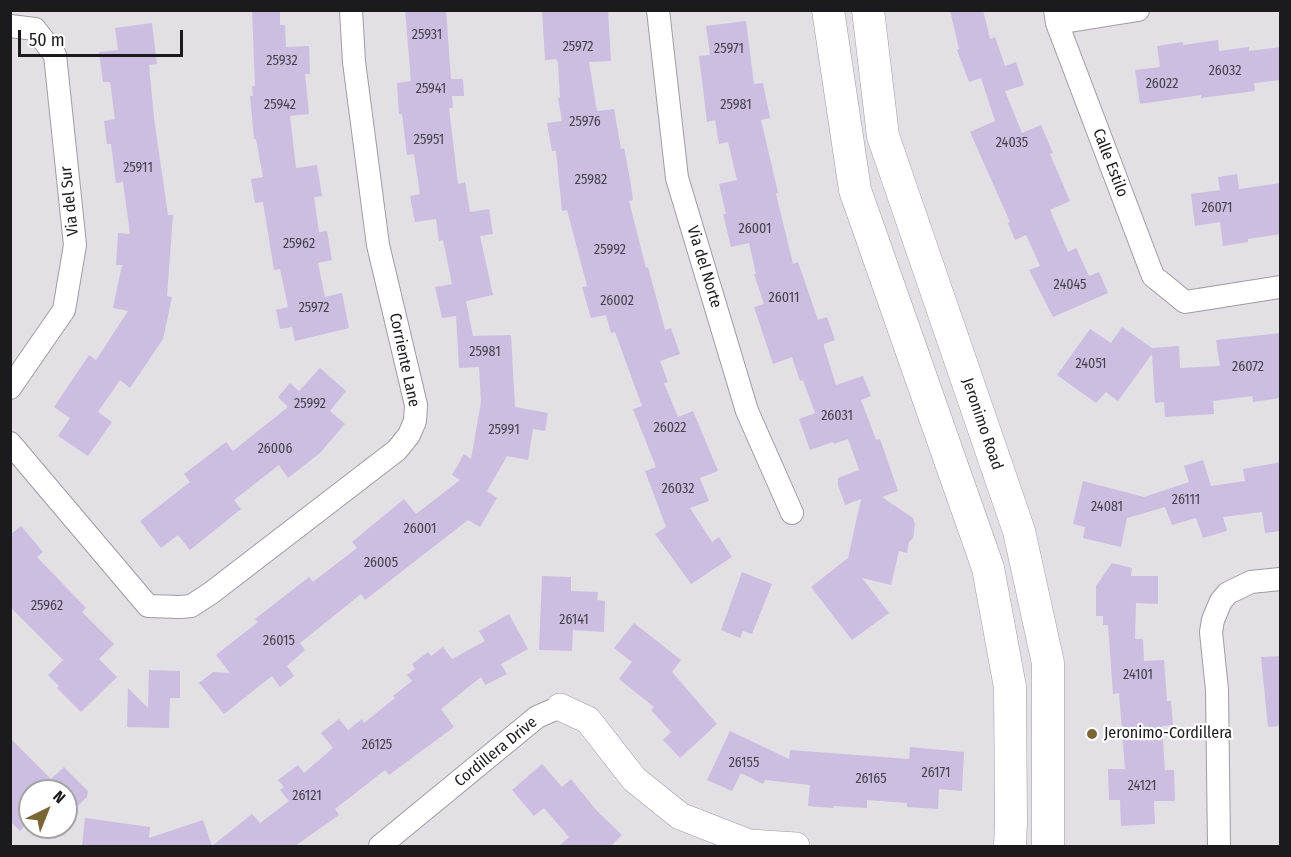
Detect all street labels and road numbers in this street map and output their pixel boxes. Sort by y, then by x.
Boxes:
street label: Calle Estilo [1088,126,1132,200]
street label: Via del Sur [57,165,83,237]
street label: Via del Norte [682,224,726,310]
street label: Corriente Lane [385,311,423,409]
street label: Jeronimo Road [957,376,1007,472]
street label: Cordillera Drive [451,713,541,791]

